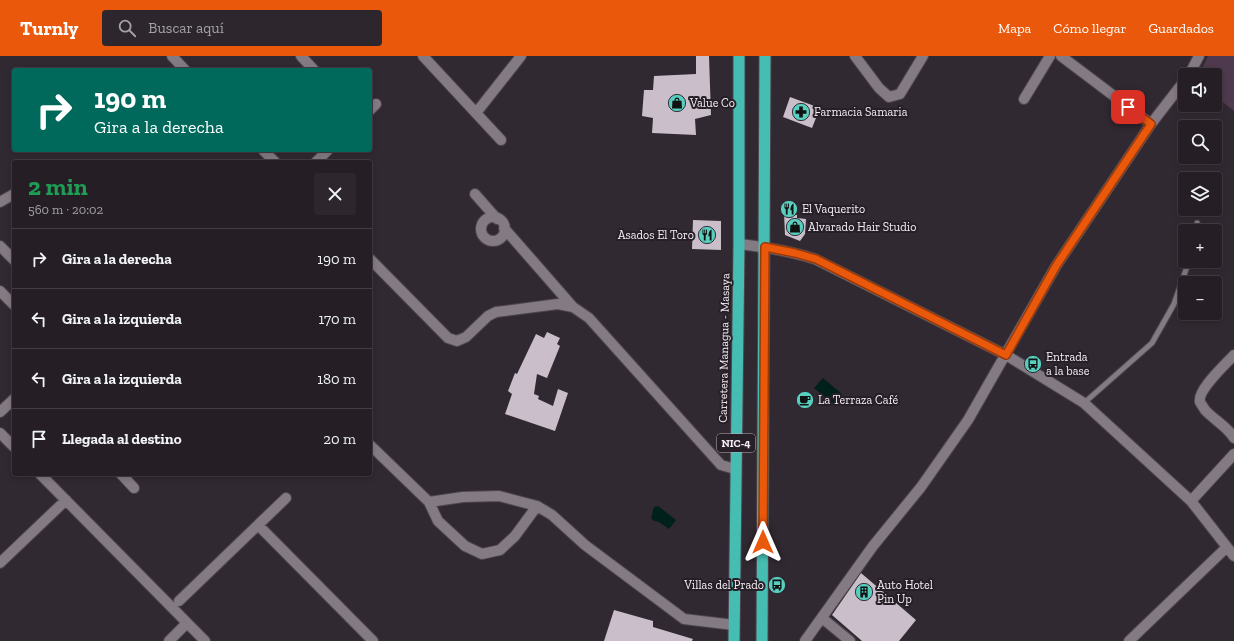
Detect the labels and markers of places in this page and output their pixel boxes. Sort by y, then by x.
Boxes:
pin [1111,90,1145,124]
shop icon: Value Co [667,93,687,113]
place label: Value Co [689,96,735,110]
pharmacy icon: Farmacia Samaria [791,102,811,122]
place label: Farmacia Samaria [814,105,908,119]
restaurant icon: El Vaquerito [779,199,799,219]
place label: El Vaquerito [802,202,865,216]
shop icon: Alvarado Hair Studio [785,217,805,237]
place label: Alvarado Hair Studio [808,220,916,234]
restaurant icon: Asados El Toro [697,225,717,245]
place label: Asados El Toro [618,228,694,242]
place label: Entrada a la base [1046,350,1090,378]
bus stop icon: Entrada a la base [1023,354,1043,374]
cafe icon: La Terraza Café [795,390,815,410]
place label: La Terraza Café [818,393,898,407]
bus stop icon: Villas del Prado [767,575,787,595]
place label: Villas del Prado [683,578,764,592]
place label: Auto Hotel Pin Up [877,578,933,606]
building icon: Auto Hotel Pin Up [854,582,874,602]

